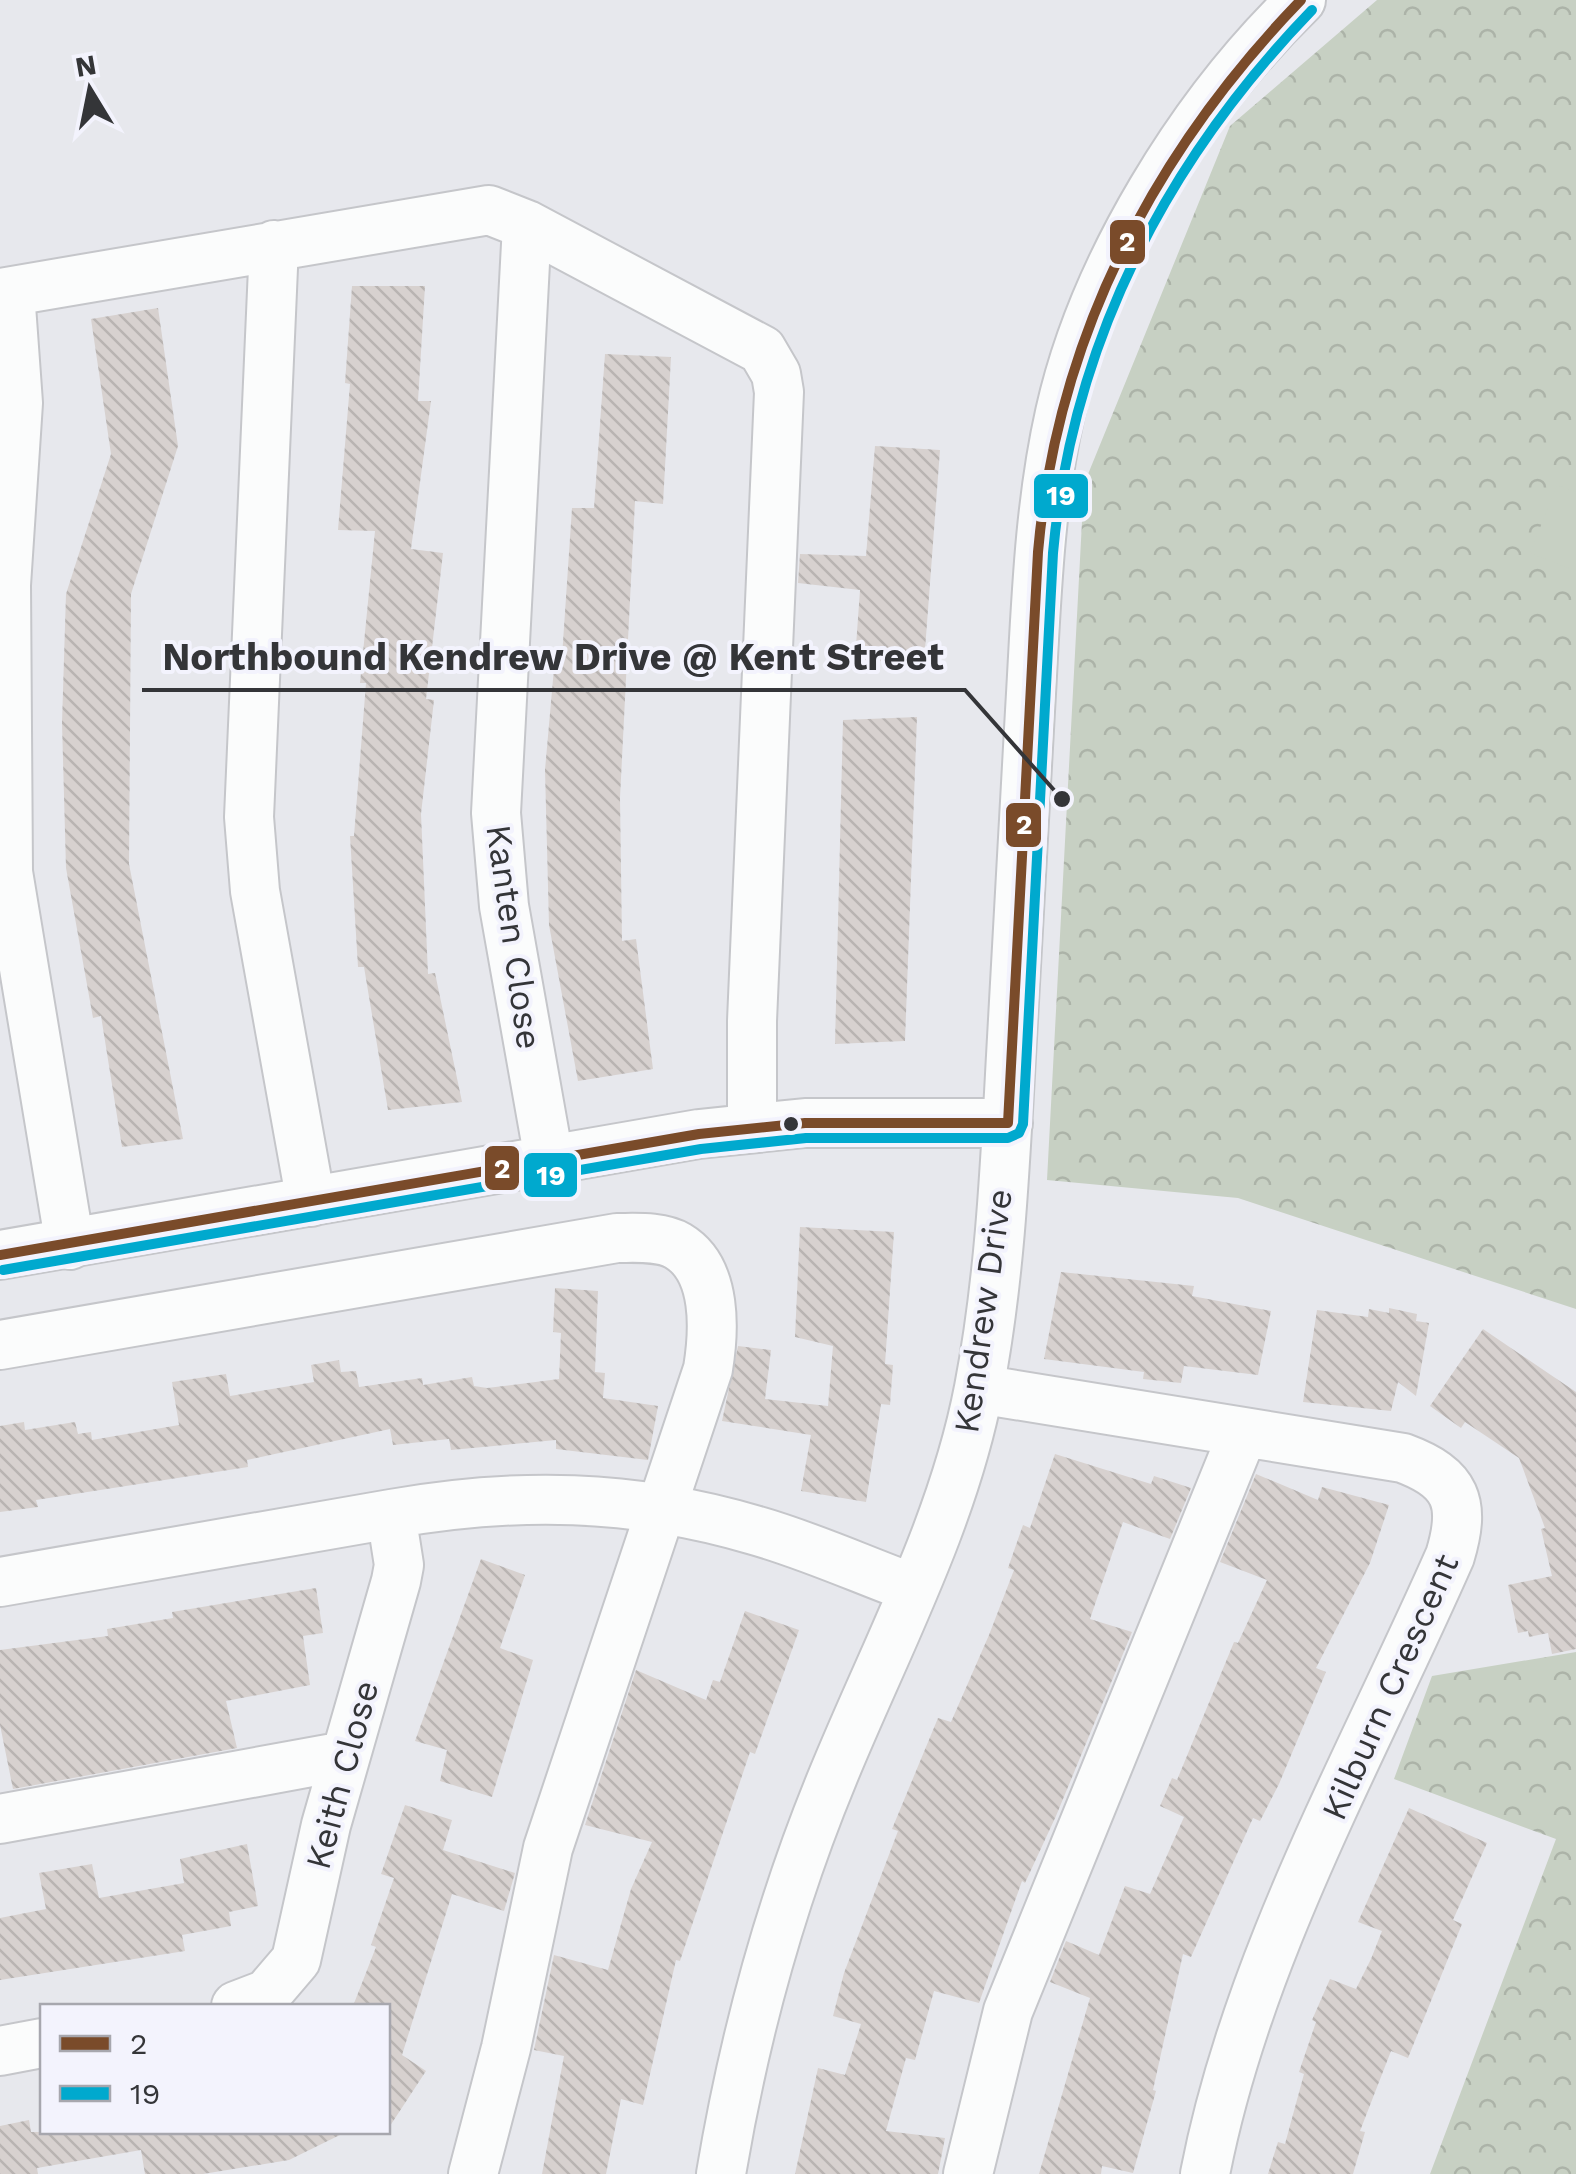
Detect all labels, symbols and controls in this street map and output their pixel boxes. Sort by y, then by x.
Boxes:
north arrow [40,40,140,140]
text: N [73,48,99,84]
line badge: 2 [1108,218,1147,266]
text: 2 [1119,225,1135,258]
line badge: 19 [1032,472,1090,520]
text: 19 [1046,479,1076,512]
callout: Northbound Kendrew Drive @ Kent Street [142,622,965,690]
text: Northbound Kendrew Drive @ Kent Street [162,635,944,679]
line badge: 2 [1004,801,1043,849]
text: 2 [1016,808,1032,841]
street label: Kanten Close [477,822,551,1052]
unlabelled marker [781,1114,801,1134]
line badge: 2 [483,1144,521,1192]
line badge: 19 [522,1151,579,1199]
text: 2 [494,1152,510,1185]
text: 19 [536,1159,566,1192]
street label: Kendrew Drive [945,1186,1021,1436]
street label: Kilburn Crescent [1313,1547,1468,1826]
street label: Keith Close [297,1676,387,1874]
legend [40,2004,390,2134]
text: 2 [130,2026,148,2061]
text: 19 [130,2076,160,2111]

